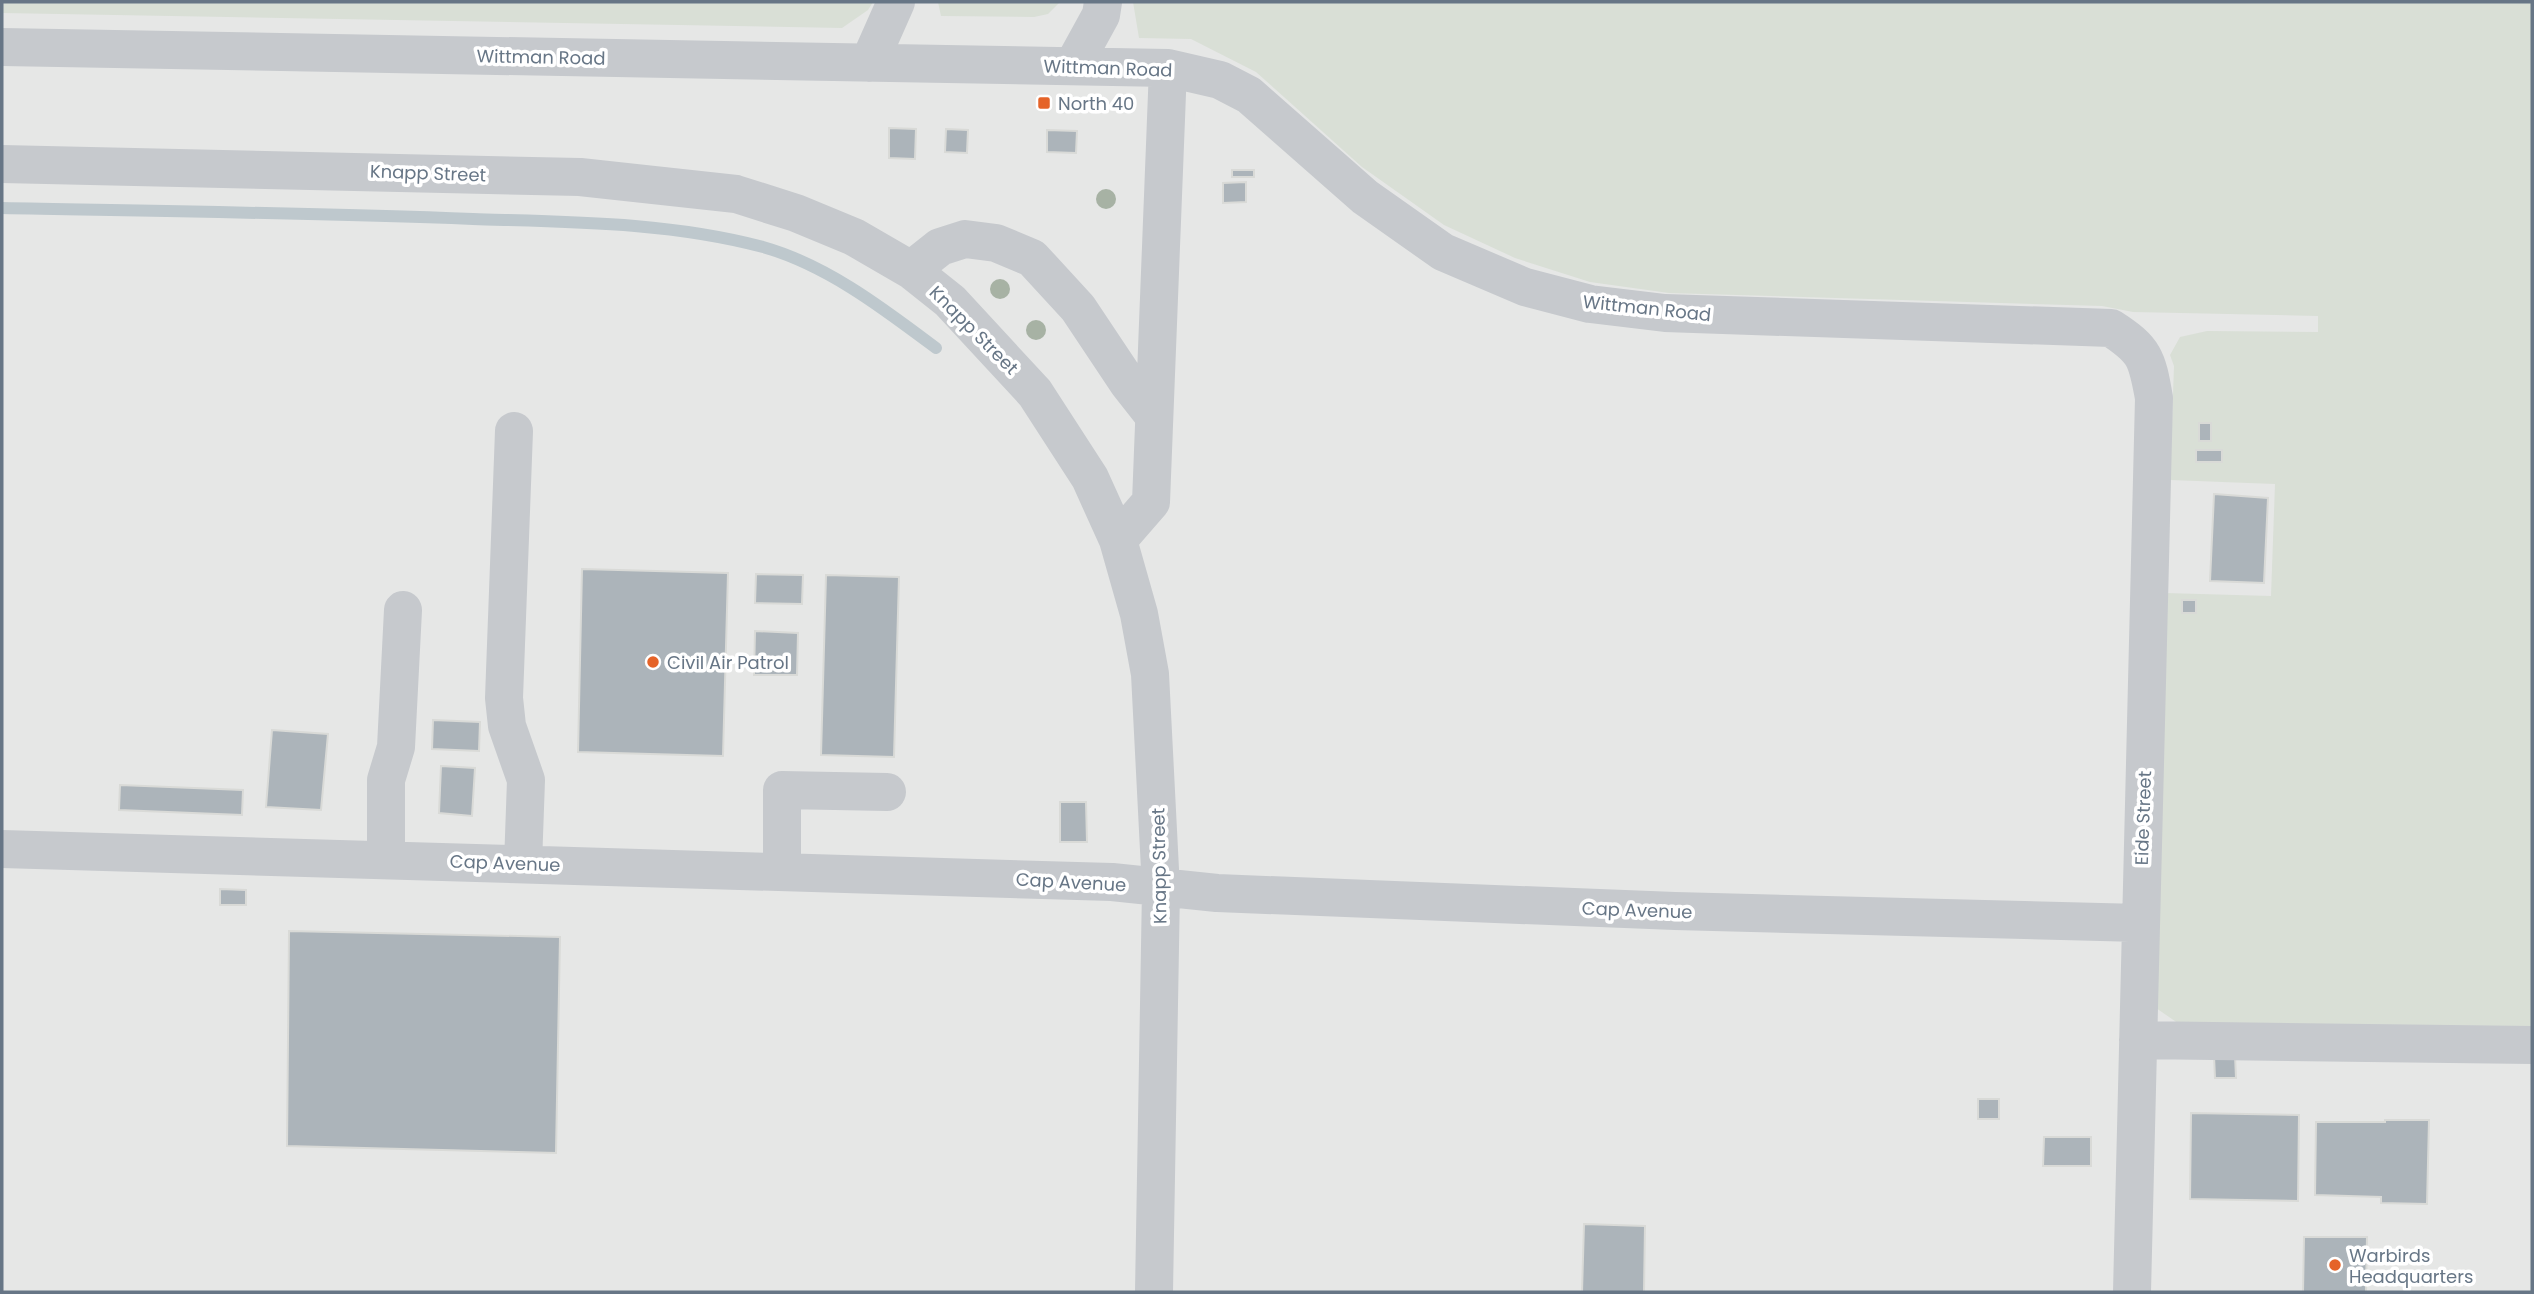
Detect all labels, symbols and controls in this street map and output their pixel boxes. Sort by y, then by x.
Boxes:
street label: Wittman Road [476,43,606,71]
street label: Wittman Road [1043,53,1173,83]
place label: North 40 [1058,91,1134,116]
marker: North 40 [1036,95,1052,111]
street label: Knapp Street [369,158,487,188]
street label: Knapp Street [924,280,1024,380]
street label: Wittman Road [1582,289,1712,327]
place label: Civil Air Patrol [667,650,789,675]
marker: Civil Air Patrol [645,654,661,670]
street label: Eide Street [2129,770,2157,866]
street label: Knapp Street [1145,808,1173,924]
street label: Cap Avenue [449,849,561,877]
street label: Cap Avenue [1015,867,1127,897]
street label: Cap Avenue [1581,896,1693,924]
place label: Warbirds Headquarters [2349,1243,2473,1289]
marker: Warbirds Headquarters [2327,1257,2343,1273]

